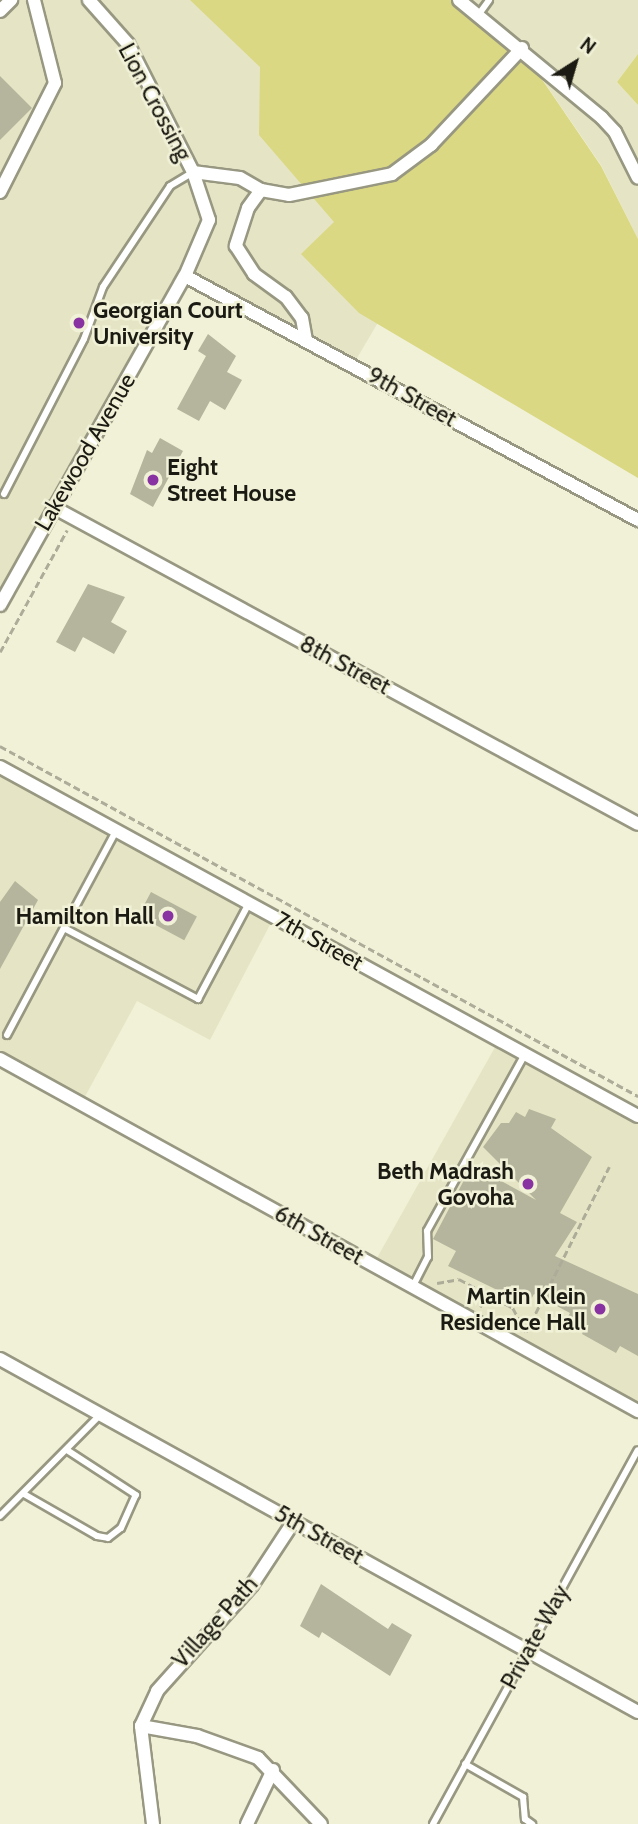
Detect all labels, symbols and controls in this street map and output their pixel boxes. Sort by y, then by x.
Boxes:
north arrow [540,28,610,98]
text: N [576,33,600,59]
street label: Lion Crossing [113,39,197,165]
place label: Georgian Court University [93,296,243,350]
marker: Georgian Court University [71,315,87,331]
street label: 9th Street [363,361,461,433]
street label: Lakewood Avenue [29,369,141,535]
place label: Eight Street House [167,453,296,507]
marker: Eight Street House [145,472,161,488]
street label: 8th Street [295,630,395,700]
place label: Hamilton Hall [16,902,154,930]
street label: 7th Street [270,906,368,976]
marker: Hamilton Hall [160,908,176,924]
place label: Beth Madrash Govoha [377,1157,514,1211]
marker: Beth Madrash Govoha [520,1176,536,1192]
street label: 6th Street [270,1199,368,1271]
place label: Martin Klein Residence Hall [440,1282,586,1336]
marker: Martin Klein Residence Hall [592,1301,608,1317]
street label: 5th Street [270,1499,368,1571]
street label: Village Path [167,1570,263,1674]
street label: Private Way [495,1580,575,1694]

